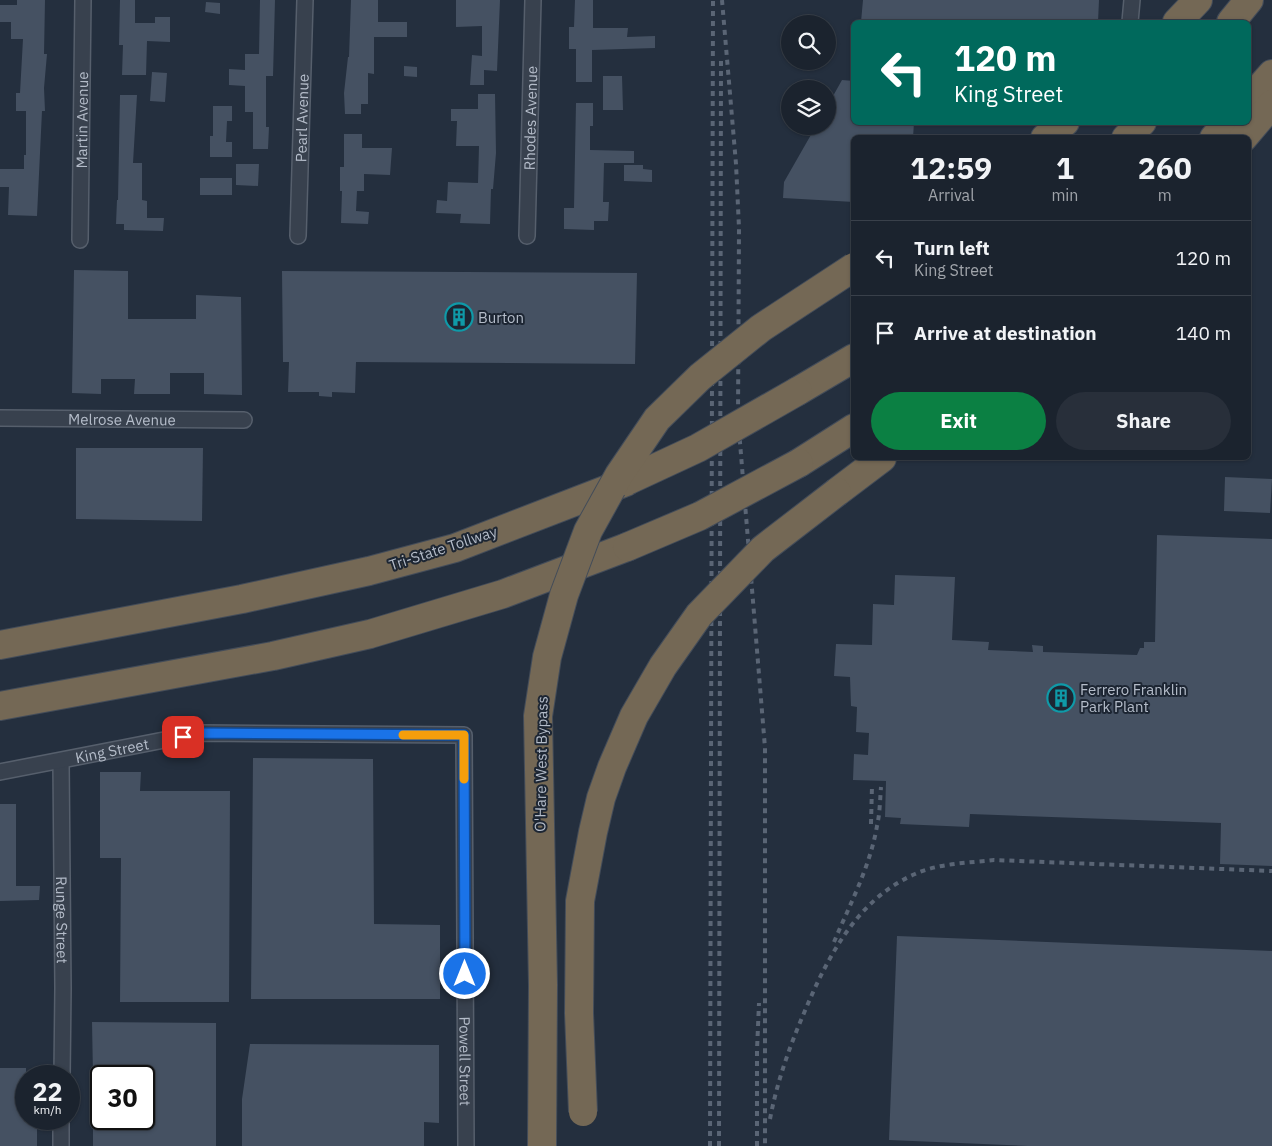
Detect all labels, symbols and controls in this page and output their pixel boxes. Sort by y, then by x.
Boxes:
map controls [781,15,836,135]
button: search [781,15,836,70]
text: 120 m [954,35,1057,81]
icon: left [871,40,936,105]
street label: Rhodes Avenue [519,66,541,171]
street label: Martin Avenue [71,71,92,169]
street label: Pearl Avenue [291,74,312,163]
text: King Street [954,79,1063,108]
button: layers [781,80,836,135]
text: 12:59 [910,148,992,187]
text: 1 [1056,148,1074,187]
text: 260 [1138,148,1192,187]
text: Arrival [928,185,975,205]
text: min [1051,185,1078,205]
text: m [1158,185,1172,205]
text: Turn left [914,236,990,260]
icon: left [871,244,899,272]
text: 120 m [1176,246,1231,270]
text: King Street [914,260,993,280]
building icon: Burton [444,302,474,332]
place label: Burton [478,308,524,327]
icon: arrive [871,319,899,347]
text: Arrive at destination [914,321,1097,345]
text: 140 m [1176,321,1231,345]
button: Exit [871,392,1046,450]
button: Share [1056,392,1231,450]
street label: Melrose Avenue [68,409,176,429]
street label: Tri-State Tollway [387,521,500,574]
place label: Ferrero Franklin Park Plant [1080,680,1187,716]
building icon: Ferrero Franklin Park Plant [1046,683,1076,713]
street label: O'Hare West Bypass [530,696,552,832]
pin [162,716,204,758]
icon: arrive [169,723,197,751]
street label: King Street [74,734,150,767]
street label: Runge Street [53,876,72,964]
position arrow [438,947,490,999]
street label: Powell Street [456,1016,475,1106]
speed limit sign: 30 [90,1065,155,1130]
text: 22 [32,1075,63,1108]
text: km/h [33,1102,62,1117]

